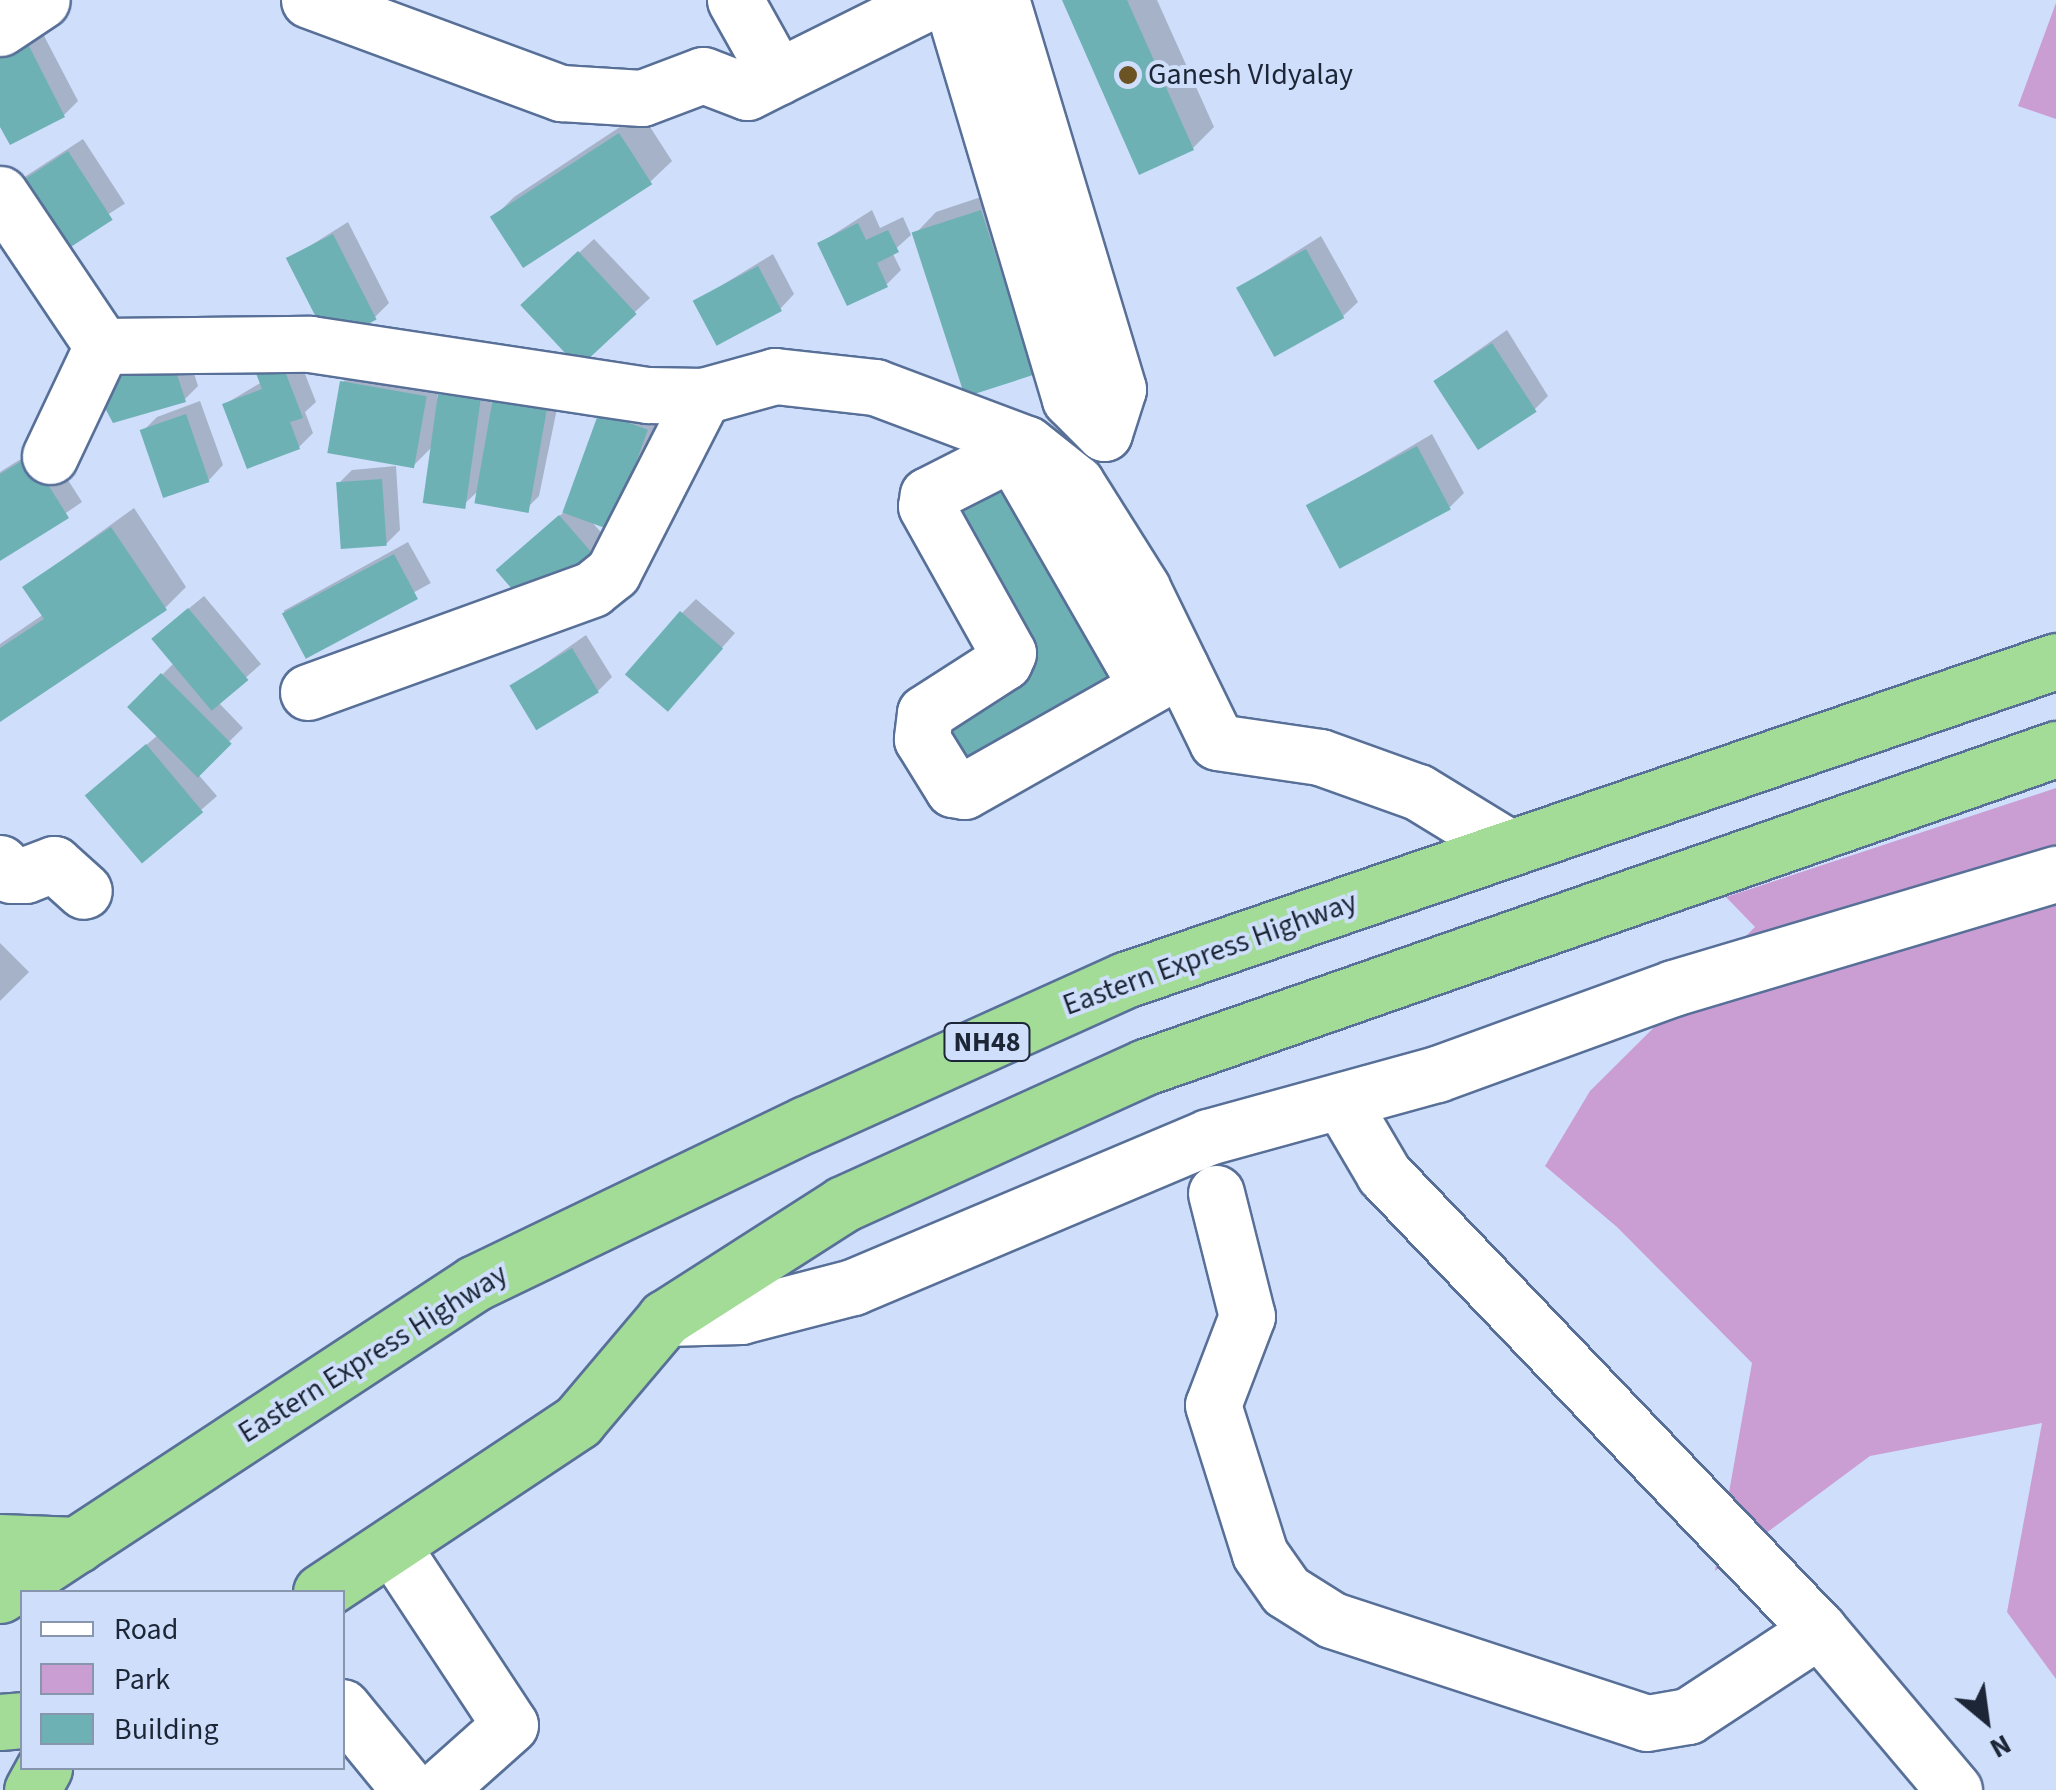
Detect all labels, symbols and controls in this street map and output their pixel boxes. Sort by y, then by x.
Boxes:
place label: Ganesh VIdyalay [1148,57,1353,93]
marker: Ganesh VIdyalay [1117,64,1139,86]
street label: Eastern Express Highway [1058,884,1362,1024]
road number: NH48 [942,1019,1032,1065]
street label: Eastern Express Highway [232,1257,514,1451]
legend [20,1590,345,1770]
text: Road [114,1608,178,1651]
text: Park [114,1658,170,1701]
north arrow [1936,1670,2036,1770]
text: Building [114,1708,219,1751]
text: N [1983,1724,2018,1768]

